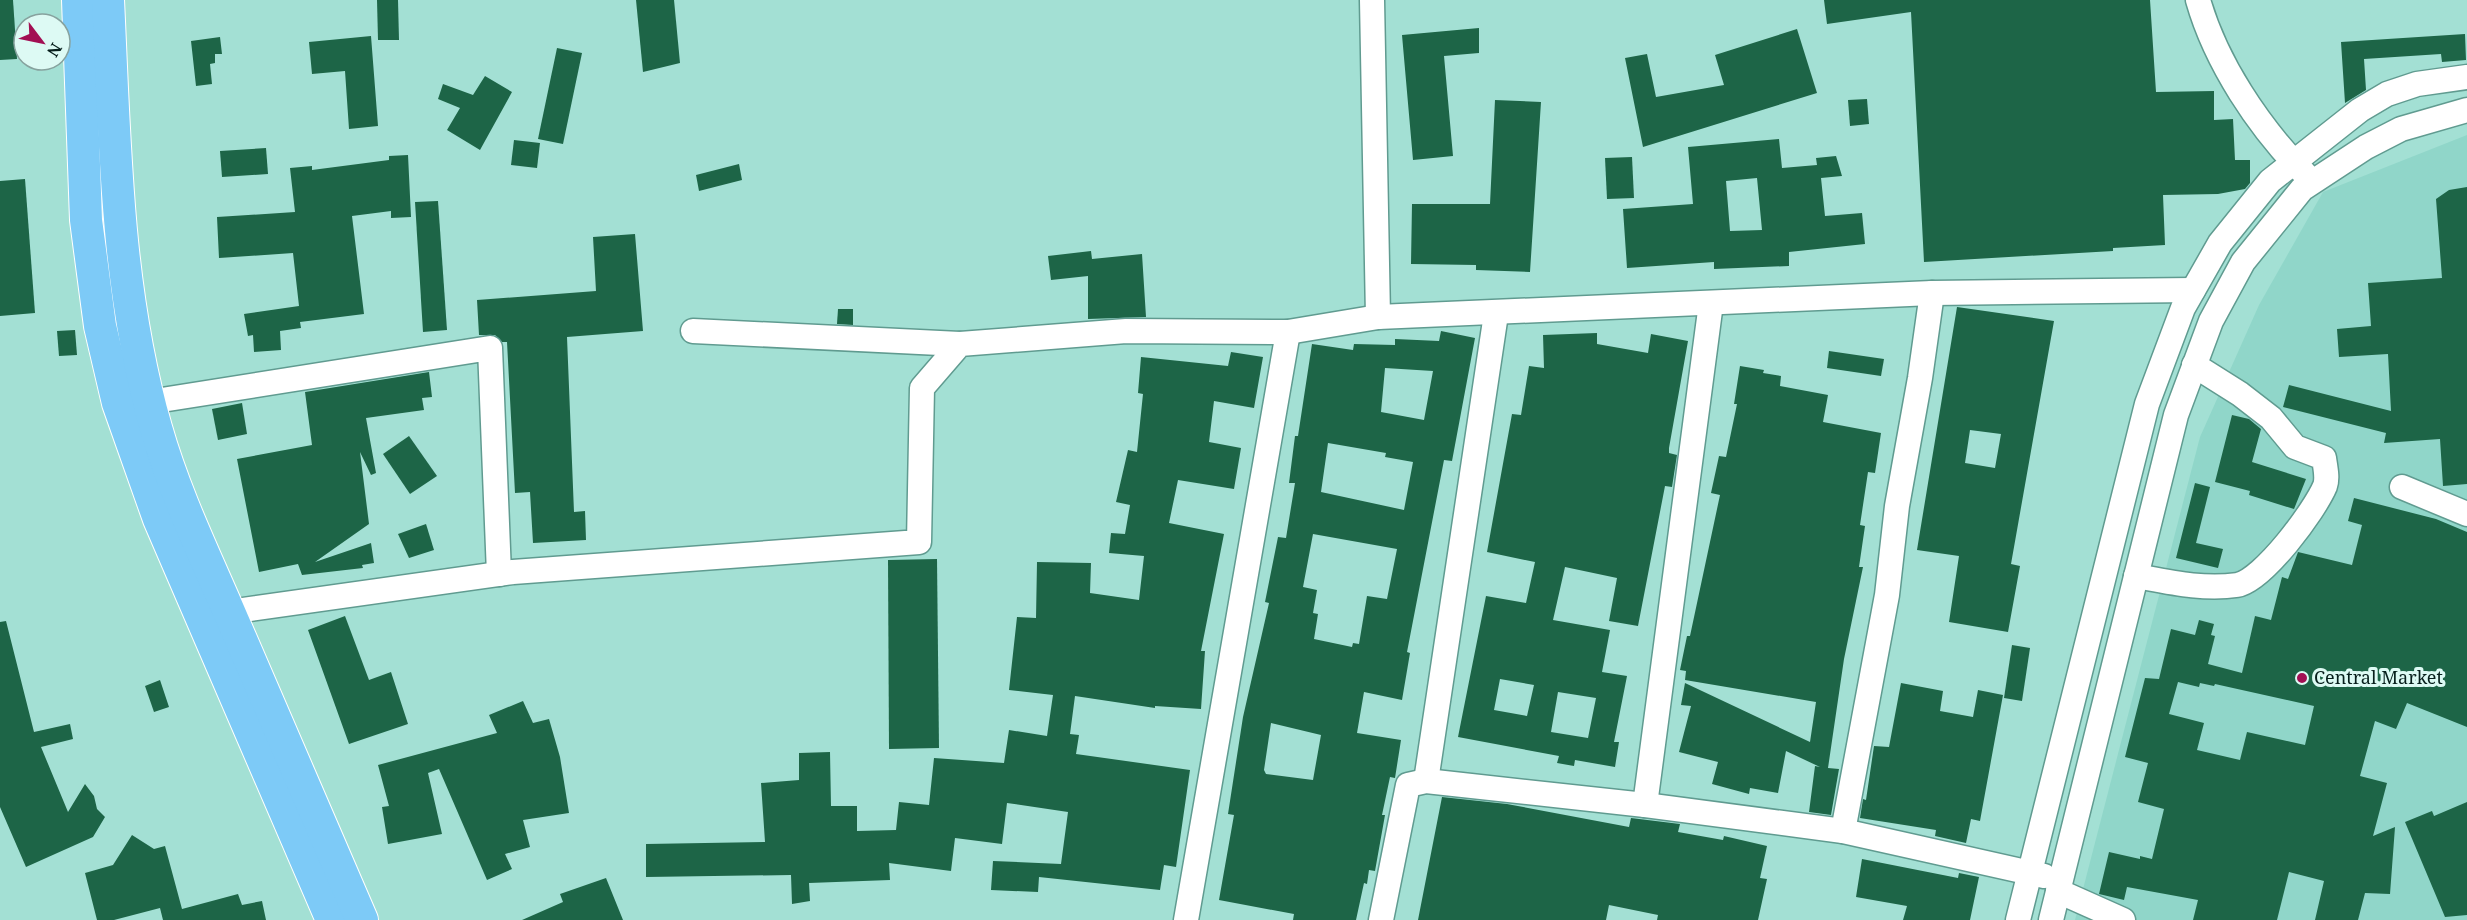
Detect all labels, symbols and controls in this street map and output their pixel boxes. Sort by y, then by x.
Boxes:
north arrow [12,12,72,72]
text: N [42,39,67,61]
place label: Central Market [2314,665,2443,689]
marker: Central Market [2295,671,2309,685]

